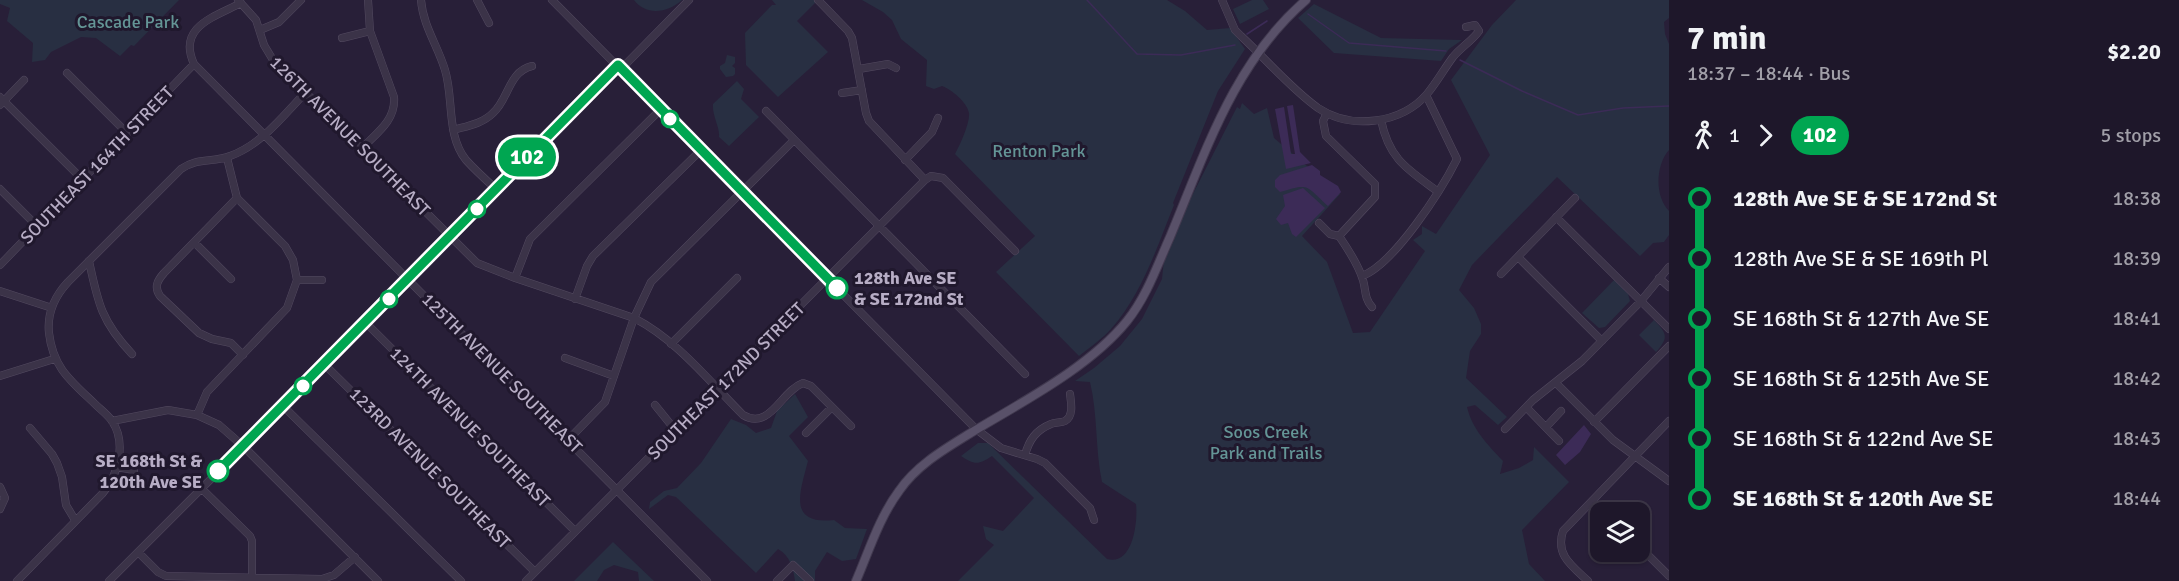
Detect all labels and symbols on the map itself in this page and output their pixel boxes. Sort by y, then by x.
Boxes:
park label: Cascade Park [77,11,179,33]
street label: 126TH AVENUE SOUTHEAST [265,51,435,221]
street label: SOUTHEAST 164TH STREET [16,81,178,248]
unlabelled marker [661,110,679,128]
line badge: 102 [492,138,562,176]
park label: Renton Park [992,140,1086,162]
unlabelled marker [468,200,486,218]
place label: 128th Ave SE & SE 172nd St [854,267,964,310]
marker: 128th Ave SE & SE 172nd St [826,277,848,299]
street label: 125TH AVENUE SOUTHEAST [417,288,587,458]
unlabelled marker [380,290,398,308]
street label: SOUTHEAST 172ND STREET [643,298,809,464]
street label: 124TH AVENUE SOUTHEAST [385,342,555,512]
unlabelled marker [294,377,312,395]
street label: 123RD AVENUE SOUTHEAST [345,383,515,553]
park label: Soos Creek Park and Trails [1210,421,1322,464]
place label: SE 168th St & 120th Ave SE [96,450,202,493]
marker: SE 168th St & 120th Ave SE [207,460,229,482]

